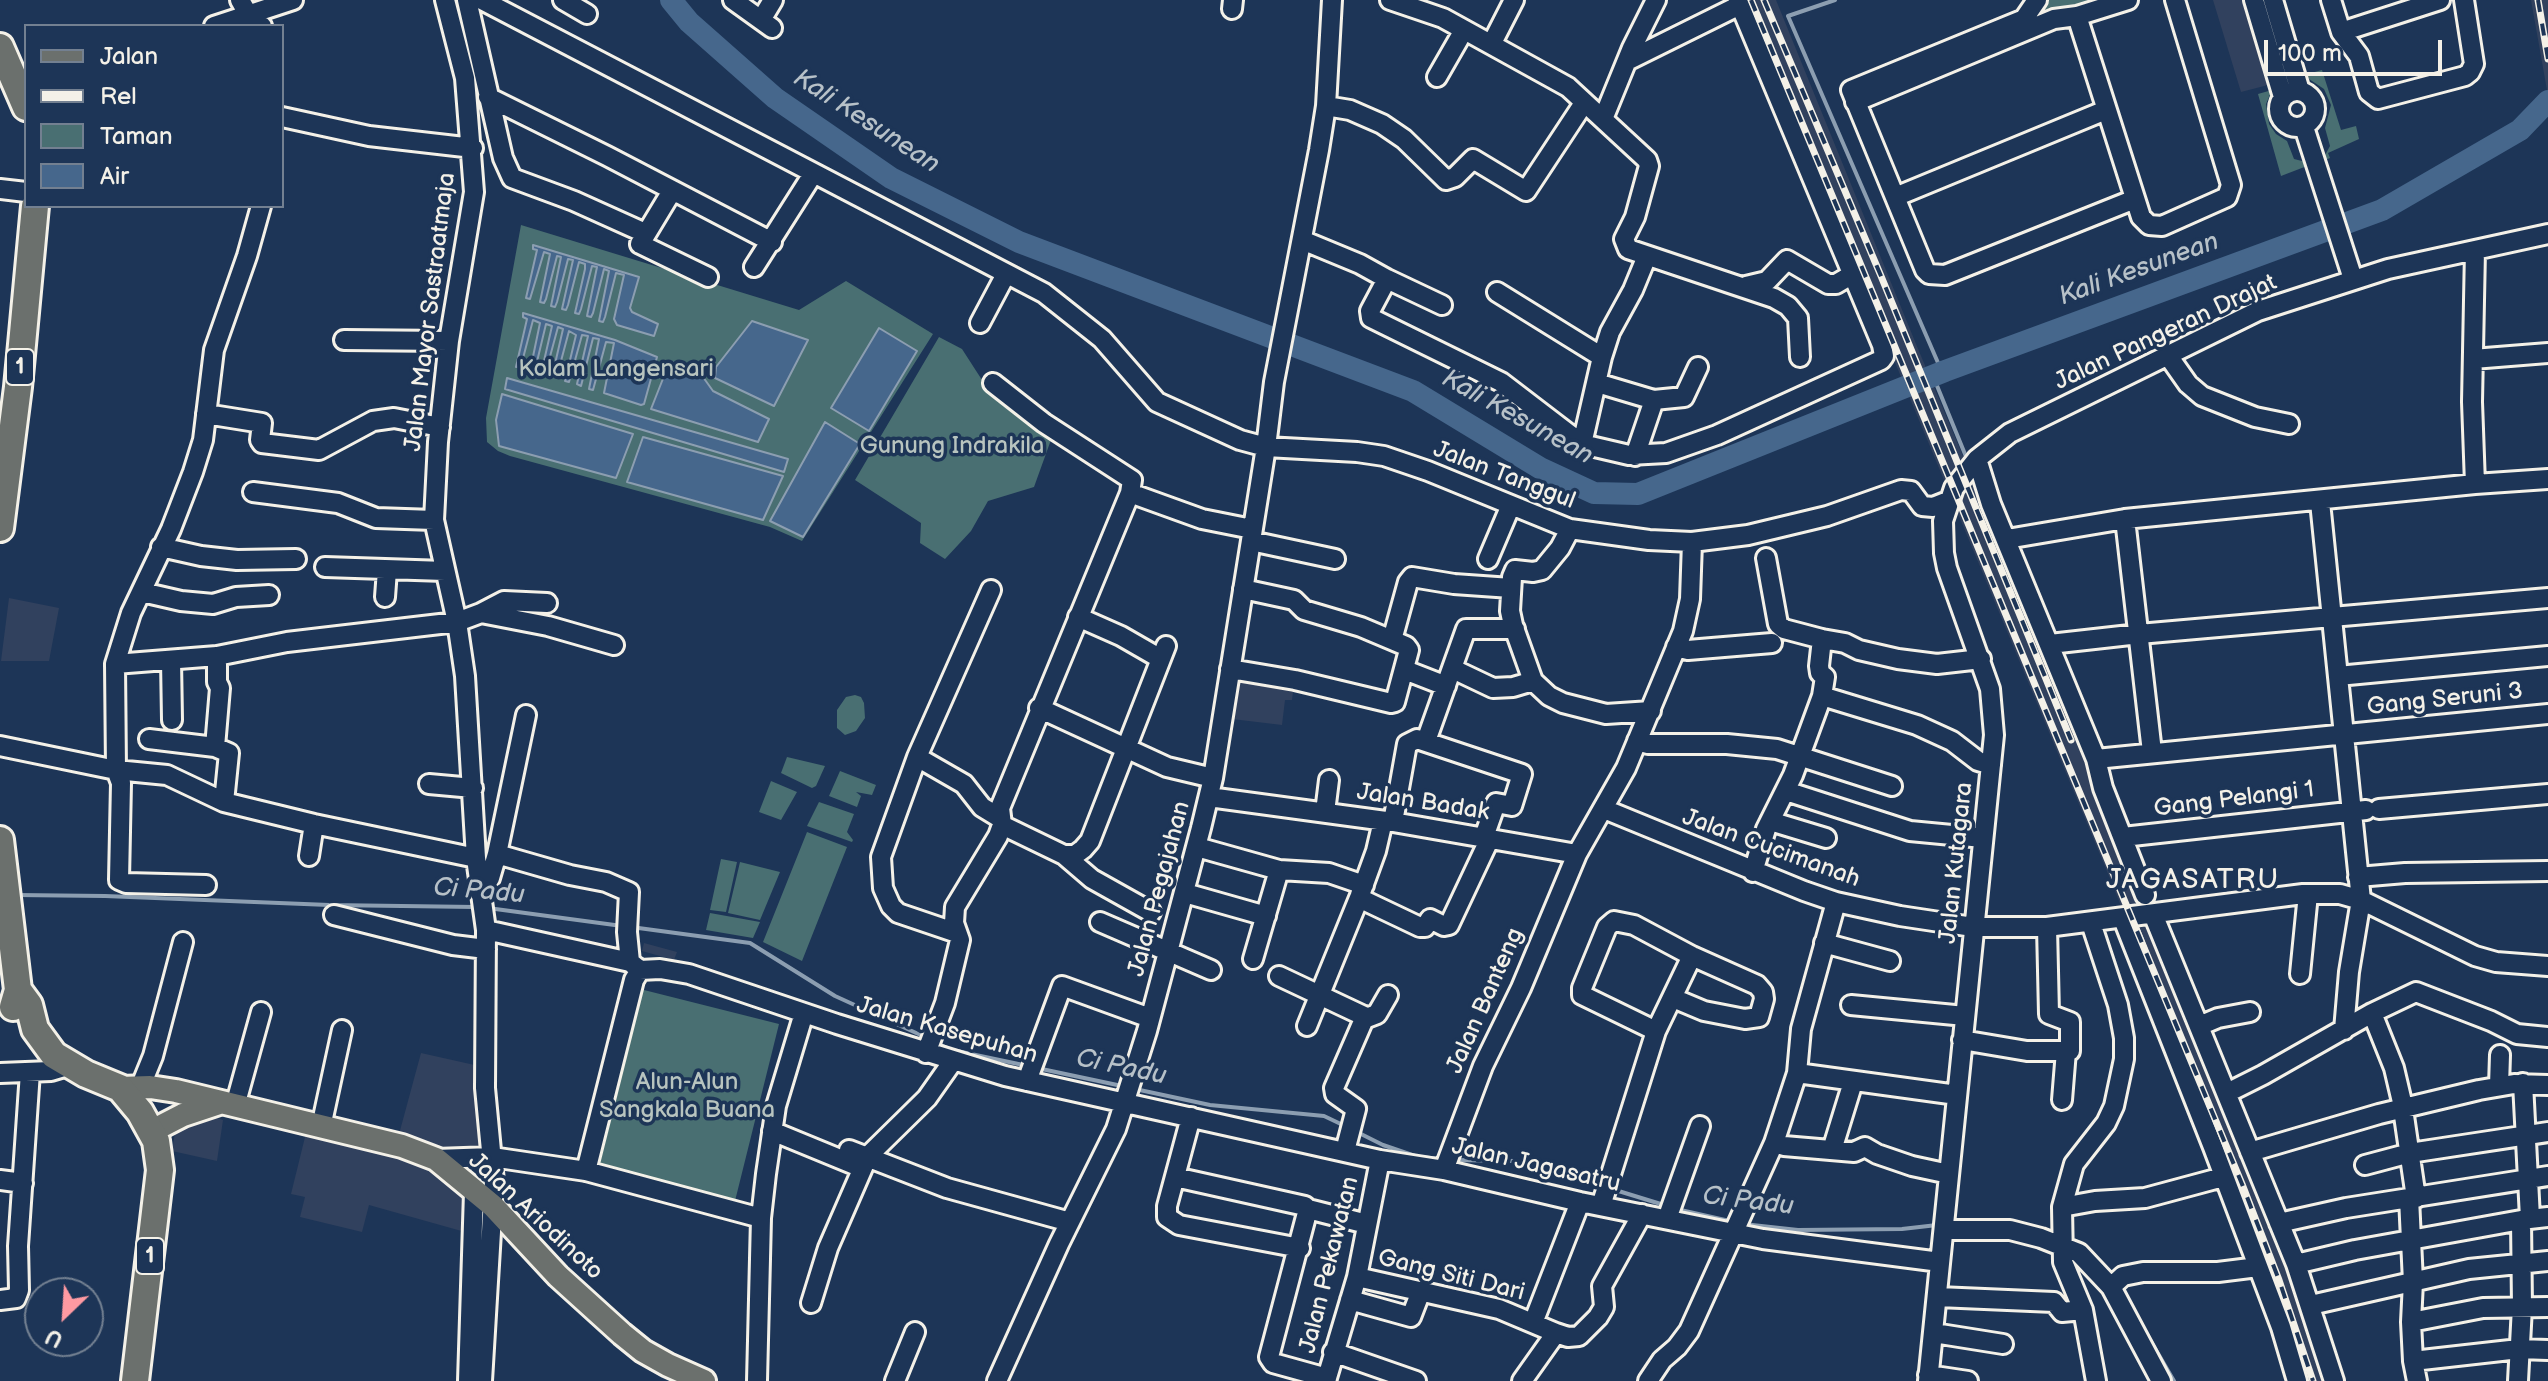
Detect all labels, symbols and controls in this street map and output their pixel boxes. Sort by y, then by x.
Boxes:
legend [24,24,284,208]
scale bar [2268,24,2446,74]
text: 100 m [2278,39,2342,68]
text: Jalan [100,42,158,71]
water label: Kali Kesunean [787,63,945,181]
text: Rel [100,82,137,111]
text: Taman [100,122,172,151]
text: Air [100,162,129,191]
street label: Jalan Mayor Sastraatmaja [400,171,462,453]
water label: Kali Kesunean [2055,227,2223,313]
street label: Jalan Pangeran Drajat [2050,269,2282,397]
road number: 1 [6,349,34,385]
park label: Kolam Langensari [518,356,714,384]
water label: Kali Kesunean [1436,364,1598,472]
park label: Gunung Indrakila [860,433,1044,461]
street label: Jalan Tanggul [1429,436,1579,516]
street label: Gang Seruni 3 [2366,677,2524,723]
street label: Gang Pelangi 1 [2152,776,2316,824]
street label: Jalan Badak [1355,778,1491,828]
street label: Jalan Kutagara [1934,781,1980,945]
street label: Jalan Pegajahan [1123,798,1197,980]
street label: Jalan Cucimanah [1678,803,1864,895]
district label: JAGASATRU [2106,864,2280,898]
water label: Ci Padu [432,872,526,912]
street label: Jalan Banteng [1441,924,1531,1078]
street label: Jalan Kasepuhan [853,991,1041,1071]
water label: Ci Padu [1073,1043,1169,1093]
park label: Alun-Alun Sangkala Buana [599,1069,775,1125]
street label: Jalan Jagasatru [1449,1133,1623,1199]
street label: Jalan Ariodinoto [462,1147,608,1287]
street label: Jalan Pekawatan [1294,1174,1366,1356]
water label: Ci Padu [1701,1181,1795,1223]
road number: 1 [136,1238,164,1274]
street label: Gang Siti Dari [1375,1244,1527,1308]
north arrow [24,1277,104,1357]
text: U [42,1322,67,1353]

